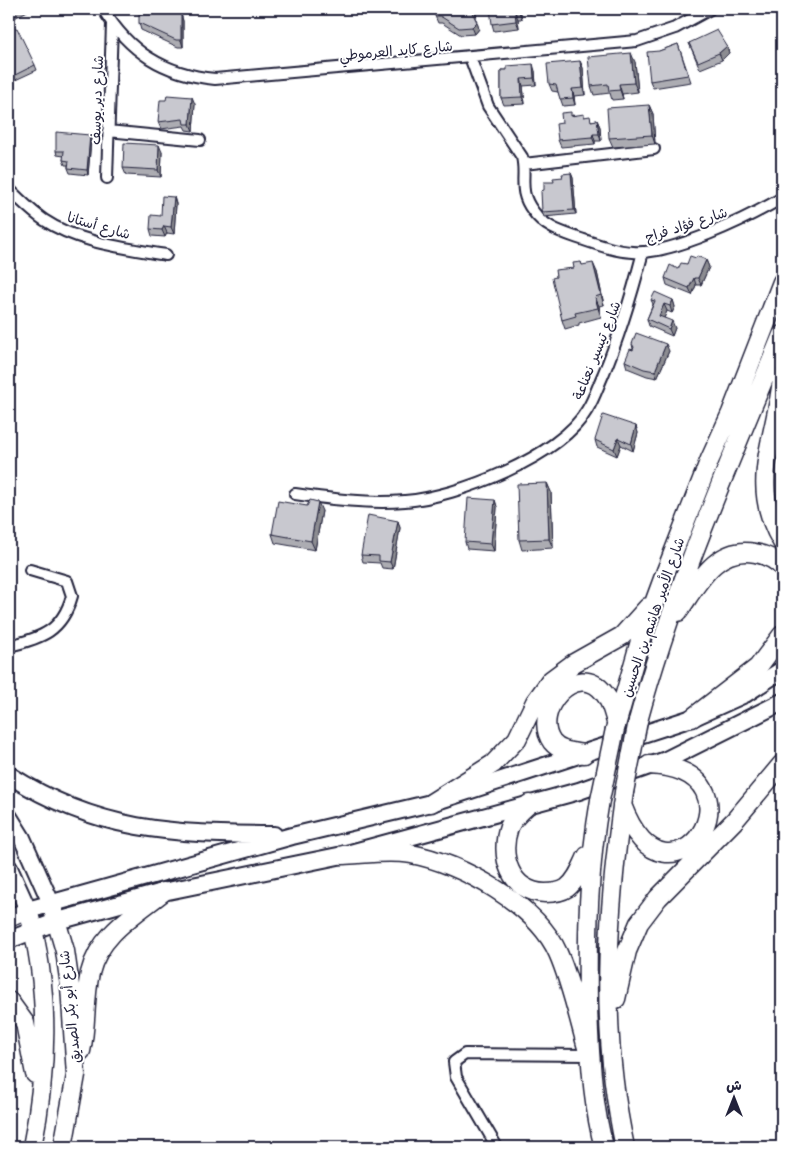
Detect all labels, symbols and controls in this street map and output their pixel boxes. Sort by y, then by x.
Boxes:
street label: شارع كايد العرموطي [338,35,454,68]
street label: شارع دير يوسف [84,55,108,145]
street label: شارع فؤاد فراج [642,201,730,247]
street label: شارع أستانا [65,206,133,244]
street label: شارع تيسير نعناعة [567,297,625,403]
street label: شارع الأمير هاشم بن الحسين [615,534,690,700]
street label: شارع أبو بكر الصديق [53,950,85,1064]
north arrow [708,1074,758,1124]
text: ش [726,1074,742,1095]

